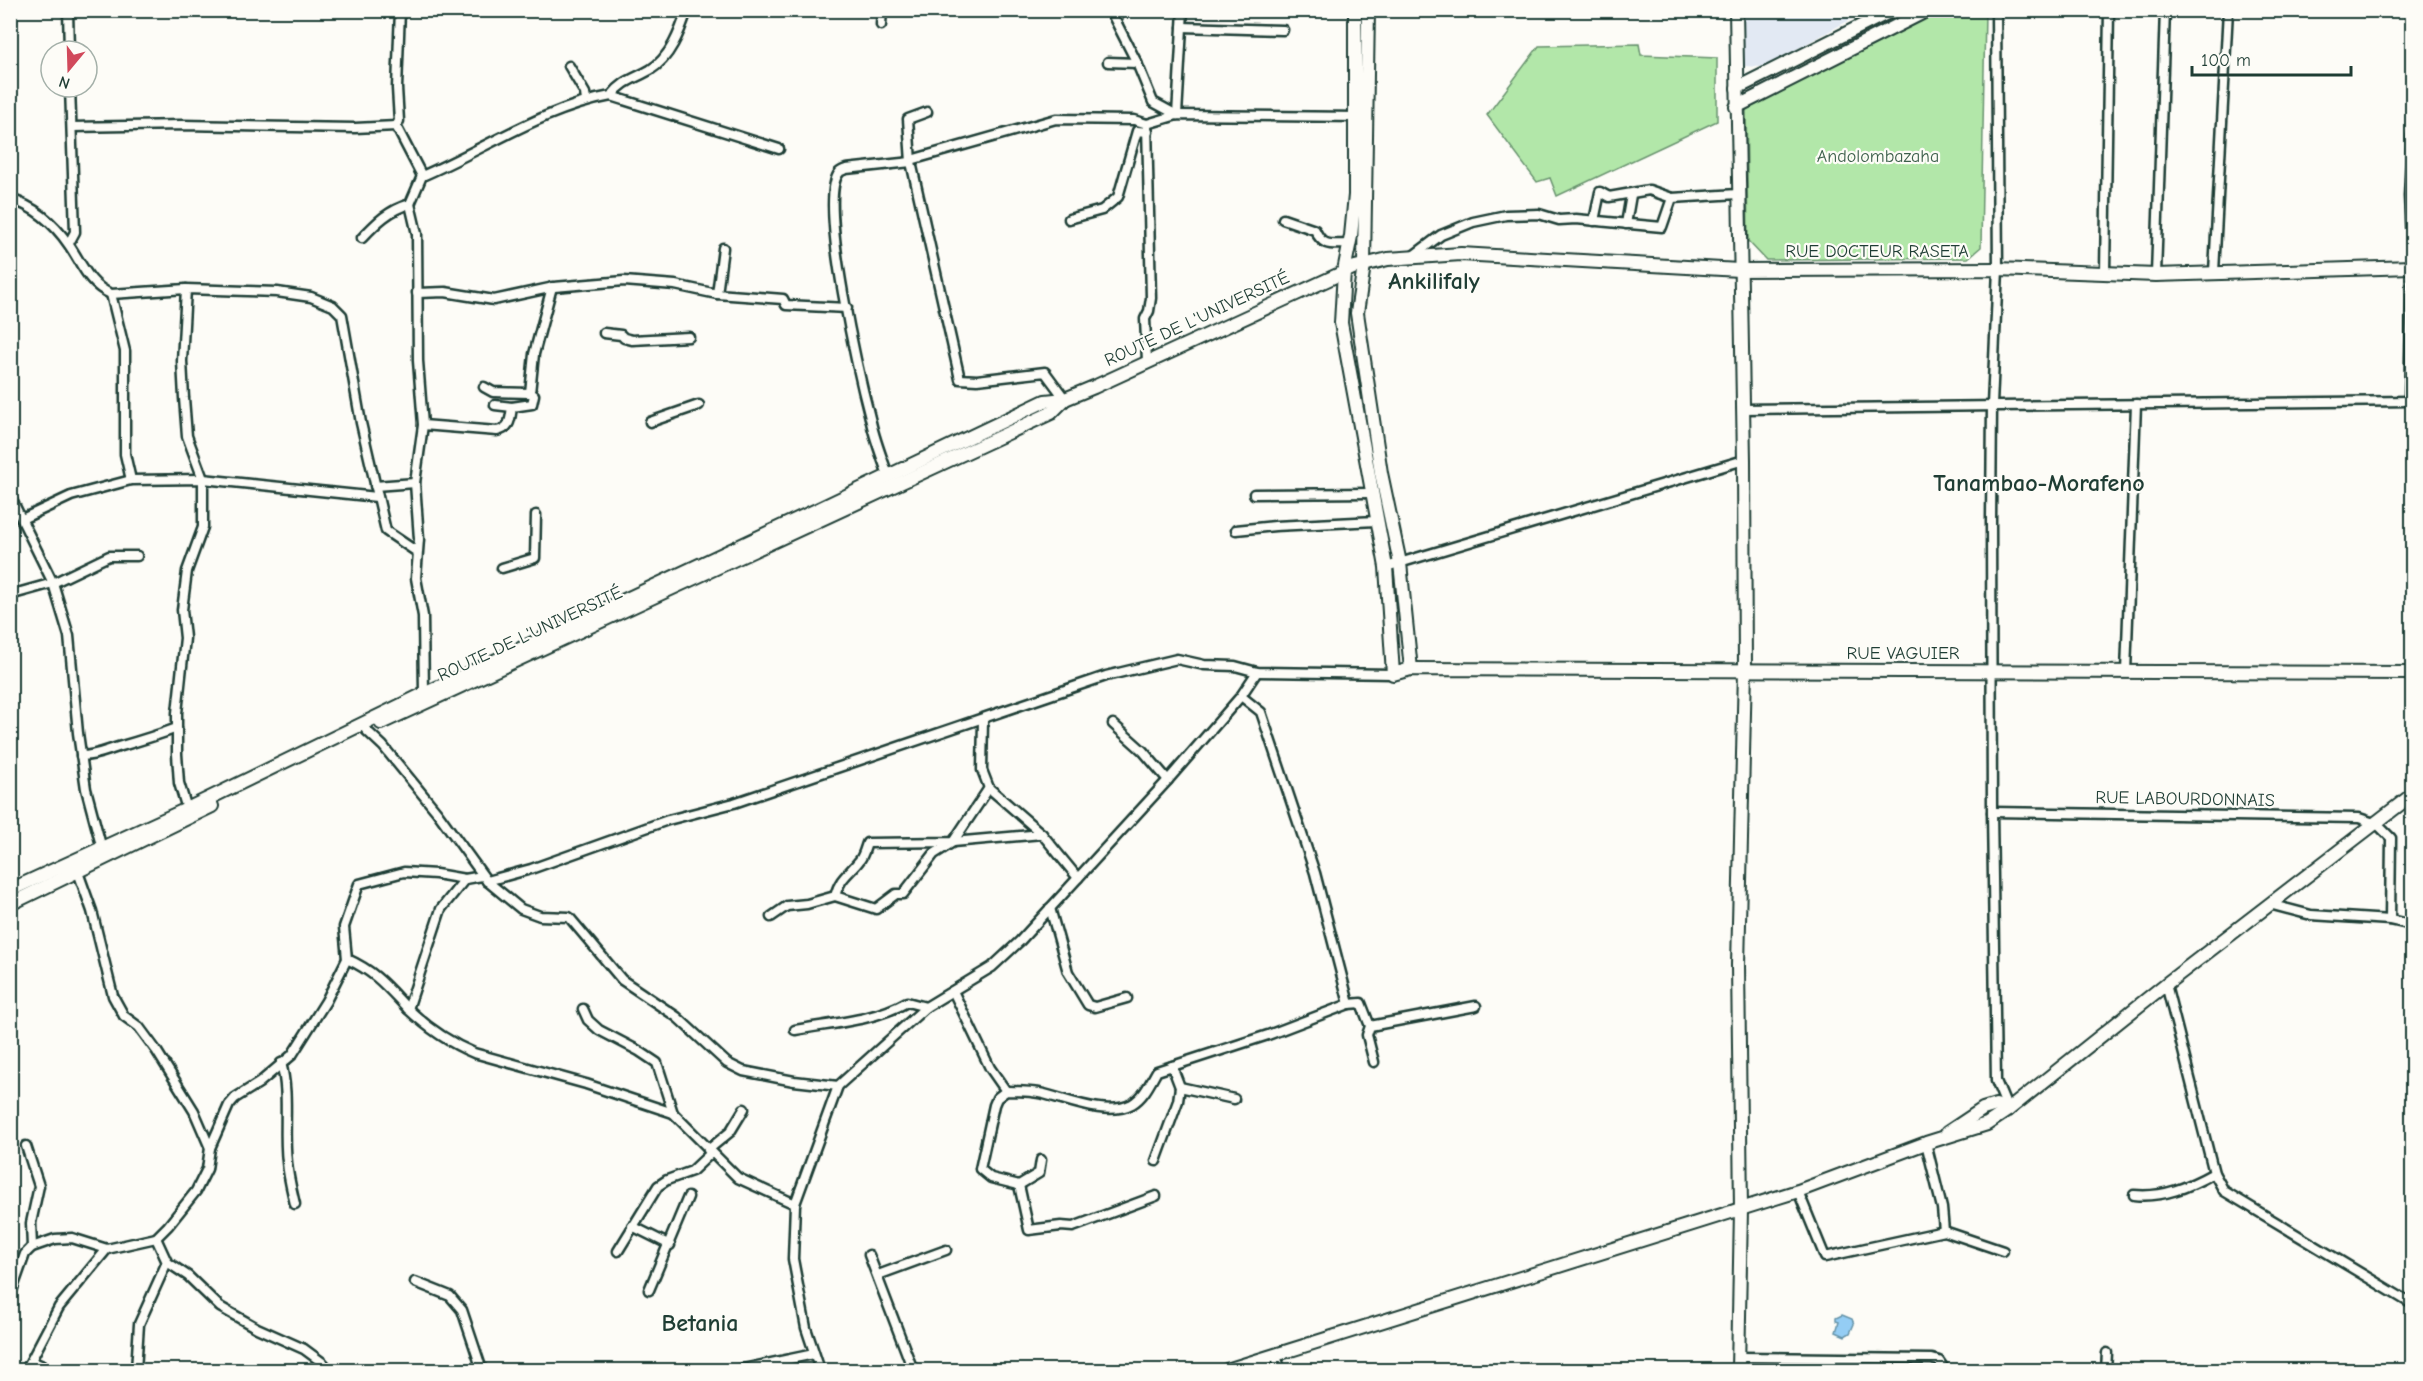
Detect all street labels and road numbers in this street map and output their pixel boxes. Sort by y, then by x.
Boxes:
street label: RUE DOCTEUR RASETA [1785,241,1969,262]
street label: ROUTE DE L'UNIVERSITÉ [1101,266,1293,371]
street label: ROUTE DE L'UNIVERSITÉ [434,581,626,686]
street label: RUE VAGUIER [1847,643,1960,664]
street label: RUE LABOURDONNAIS [2095,787,2275,811]

